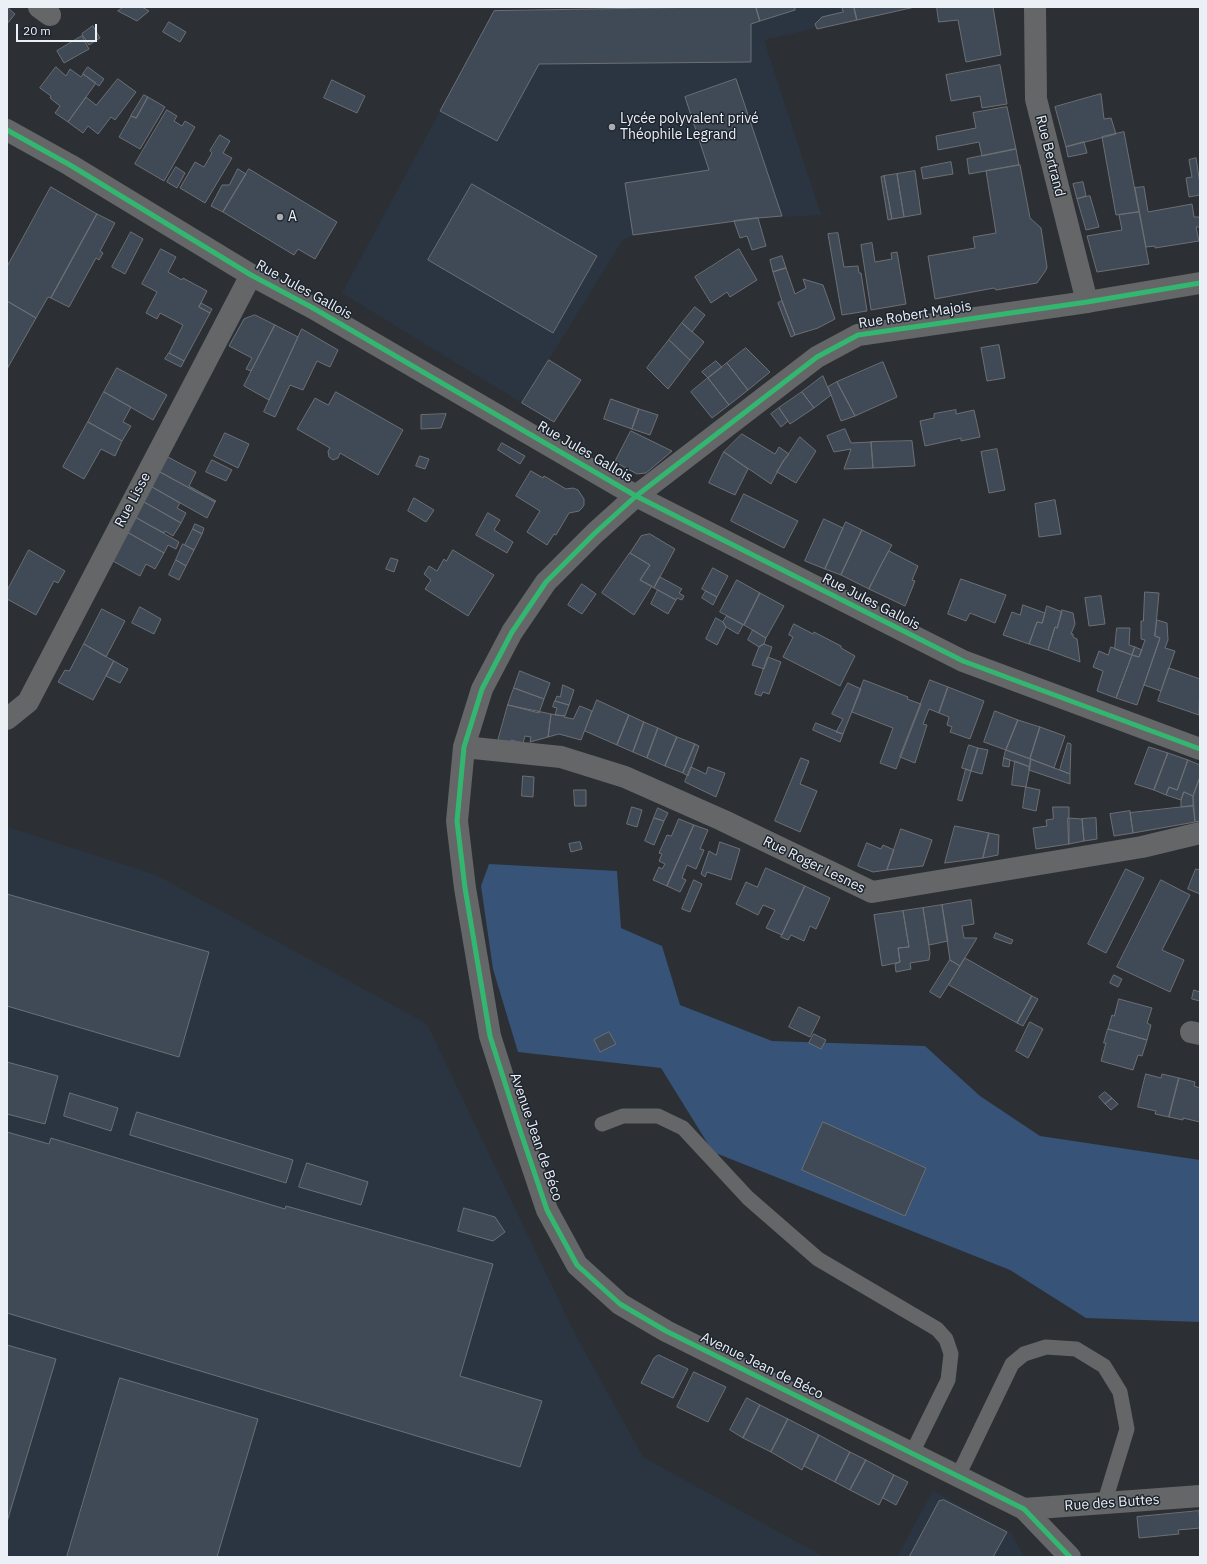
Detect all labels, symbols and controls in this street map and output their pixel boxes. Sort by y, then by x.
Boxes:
scale bar [18,16,99,42]
text: 20 m [23,23,51,38]
place label: Lycée polyvalent privé Théophile Legrand [620,111,759,144]
street label: Rue Bertrand [1032,113,1068,199]
marker: Lycée polyvalent privé Théophile Legrand [607,122,617,132]
place label: A [288,209,297,225]
marker: A [275,212,285,222]
street label: Rue Jules Gallois [253,257,355,323]
street label: Rue Robert Majois [857,298,973,332]
street label: Rue Jules Gallois [534,418,636,486]
street label: Rue Lisse [112,470,154,530]
street label: Rue Jules Gallois [819,570,923,634]
street label: Rue Roger Lesnes [760,833,868,897]
street label: Avenue Jean de Béco [506,1071,566,1203]
street label: Avenue Jean de Béco [698,1329,826,1403]
street label: Rue des Buttes [1064,1491,1160,1515]

